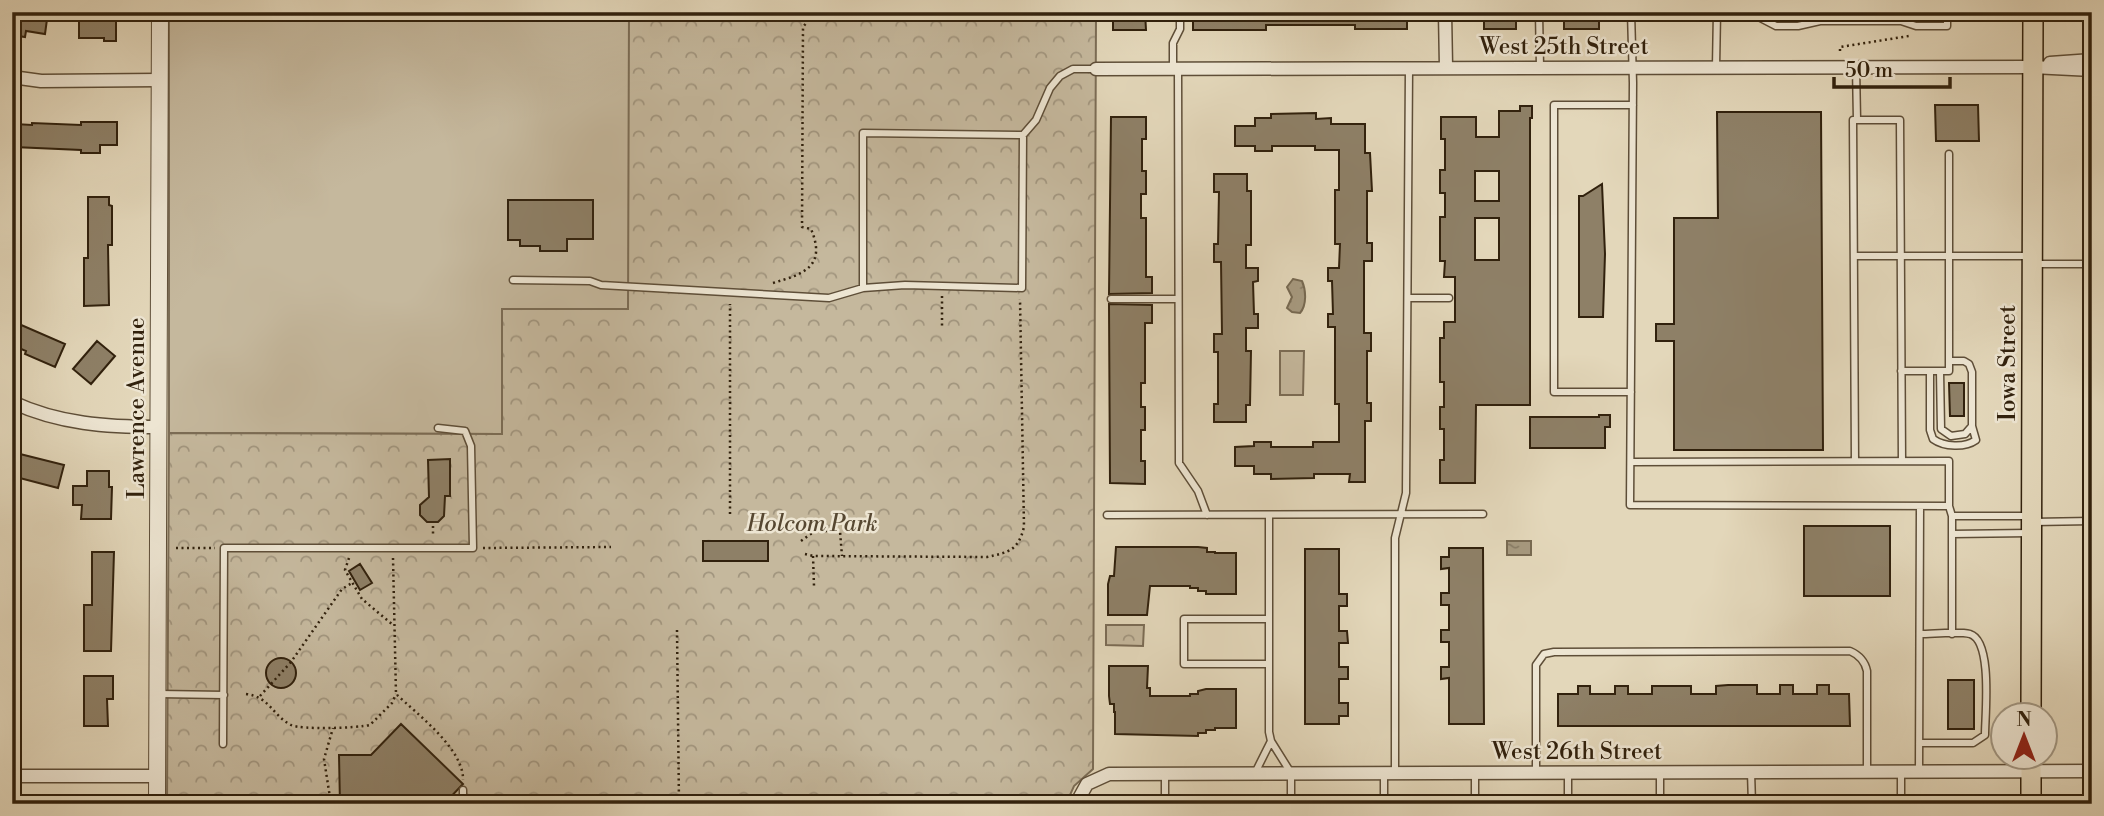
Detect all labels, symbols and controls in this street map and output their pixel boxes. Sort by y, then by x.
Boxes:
street label: West 25th Street [1478,33,1649,61]
scale bar [1834,46,1950,90]
text: 50 m [1845,58,1893,84]
street label: Iowa Street [1994,305,2022,421]
street label: Lawrence Avenue [123,317,151,499]
park label: Holcom Park [745,510,878,538]
north arrow [1988,700,2058,770]
text: N [2016,708,2032,732]
street label: West 26th Street [1491,738,1662,766]

